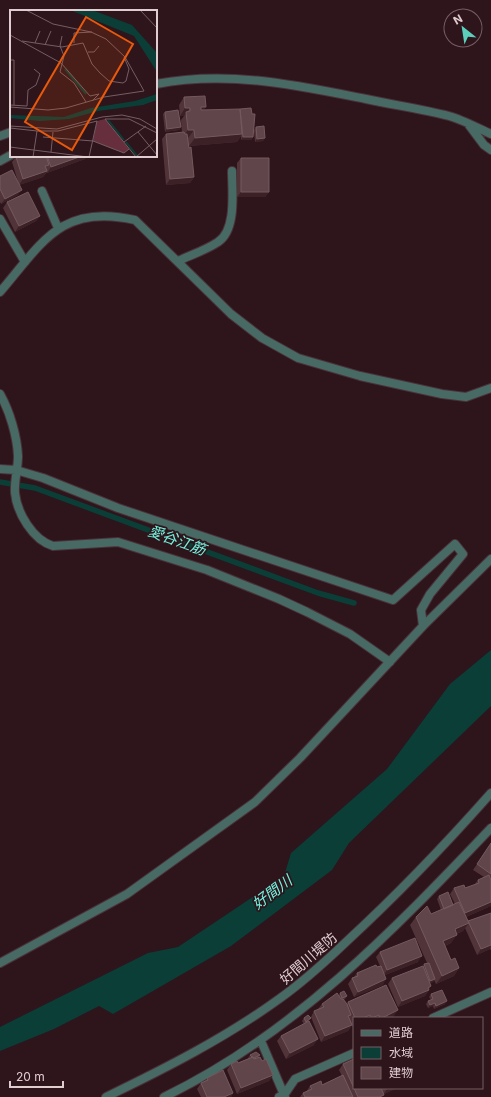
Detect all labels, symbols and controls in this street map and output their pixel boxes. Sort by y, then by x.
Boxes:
north arrow [443,8,483,48]
inset map [10,10,157,157]
text: N [451,11,465,27]
water label: 愛谷江筋 [146,521,210,560]
water label: 好間川 [248,870,297,913]
street label: 好間川堤防 [276,929,340,987]
legend [353,1017,483,1089]
text: 道路 [389,1025,413,1040]
text: 水域 [389,1045,413,1060]
scale bar [10,1063,63,1089]
text: 建物 [389,1065,413,1080]
text: 20 m [16,1069,45,1084]

